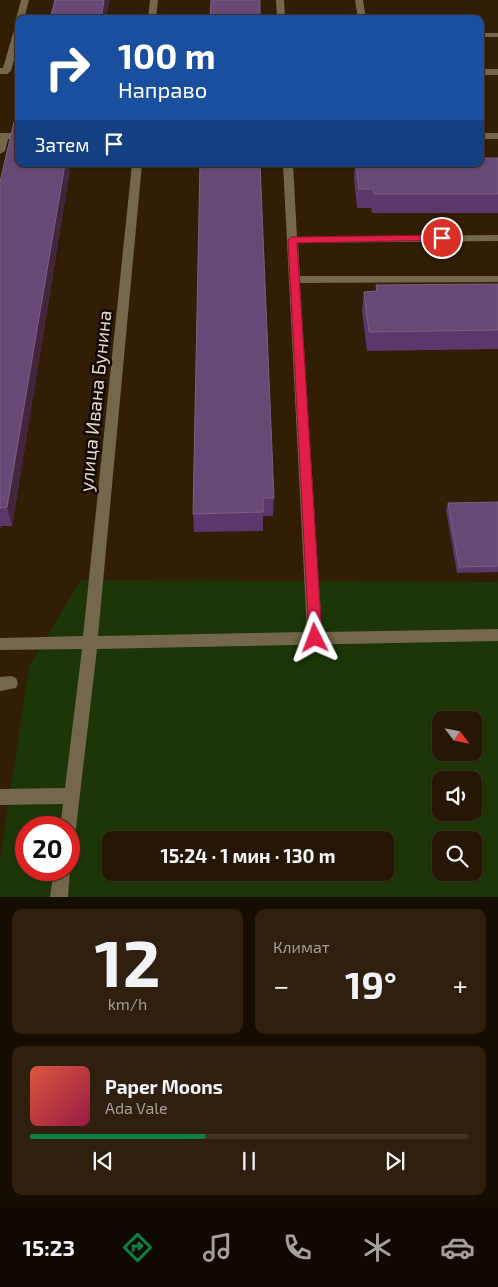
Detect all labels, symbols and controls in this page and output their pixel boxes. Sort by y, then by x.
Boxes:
text: 100 m [118,34,216,76]
icon: right [35,35,100,100]
text: Направо [118,76,207,102]
icon: arrive [100,130,128,158]
text: Затем [35,133,90,156]
pin [421,217,463,259]
icon: arrive [428,224,456,252]
street label: улица Ивана Бунина [74,309,116,493]
position arrow [288,611,340,663]
north arrow [432,711,482,761]
map controls [432,711,482,881]
button: sound [432,771,482,821]
speed limit sign: 20 [15,816,80,881]
button: search [432,831,482,881]
text: 15:24 · 1 мин · 130 m [161,844,335,867]
text: 12 [95,922,160,1000]
text: Климат [273,937,330,956]
text: 19° [345,961,397,1007]
text: − [273,968,289,1002]
text: + [453,968,468,1002]
text: km/h [108,994,147,1013]
text: Paper Moons [105,1075,223,1098]
text: Ada Vale [105,1098,168,1117]
icon: previous [89,1147,117,1175]
icon: pause [235,1147,263,1175]
icon: next [381,1147,409,1175]
icon: directions [120,1230,155,1265]
icon: music [200,1230,235,1265]
icon: phone [280,1230,315,1265]
icon: climate [360,1230,395,1265]
icon: car [440,1230,475,1265]
text: 15:23 [23,1234,75,1260]

